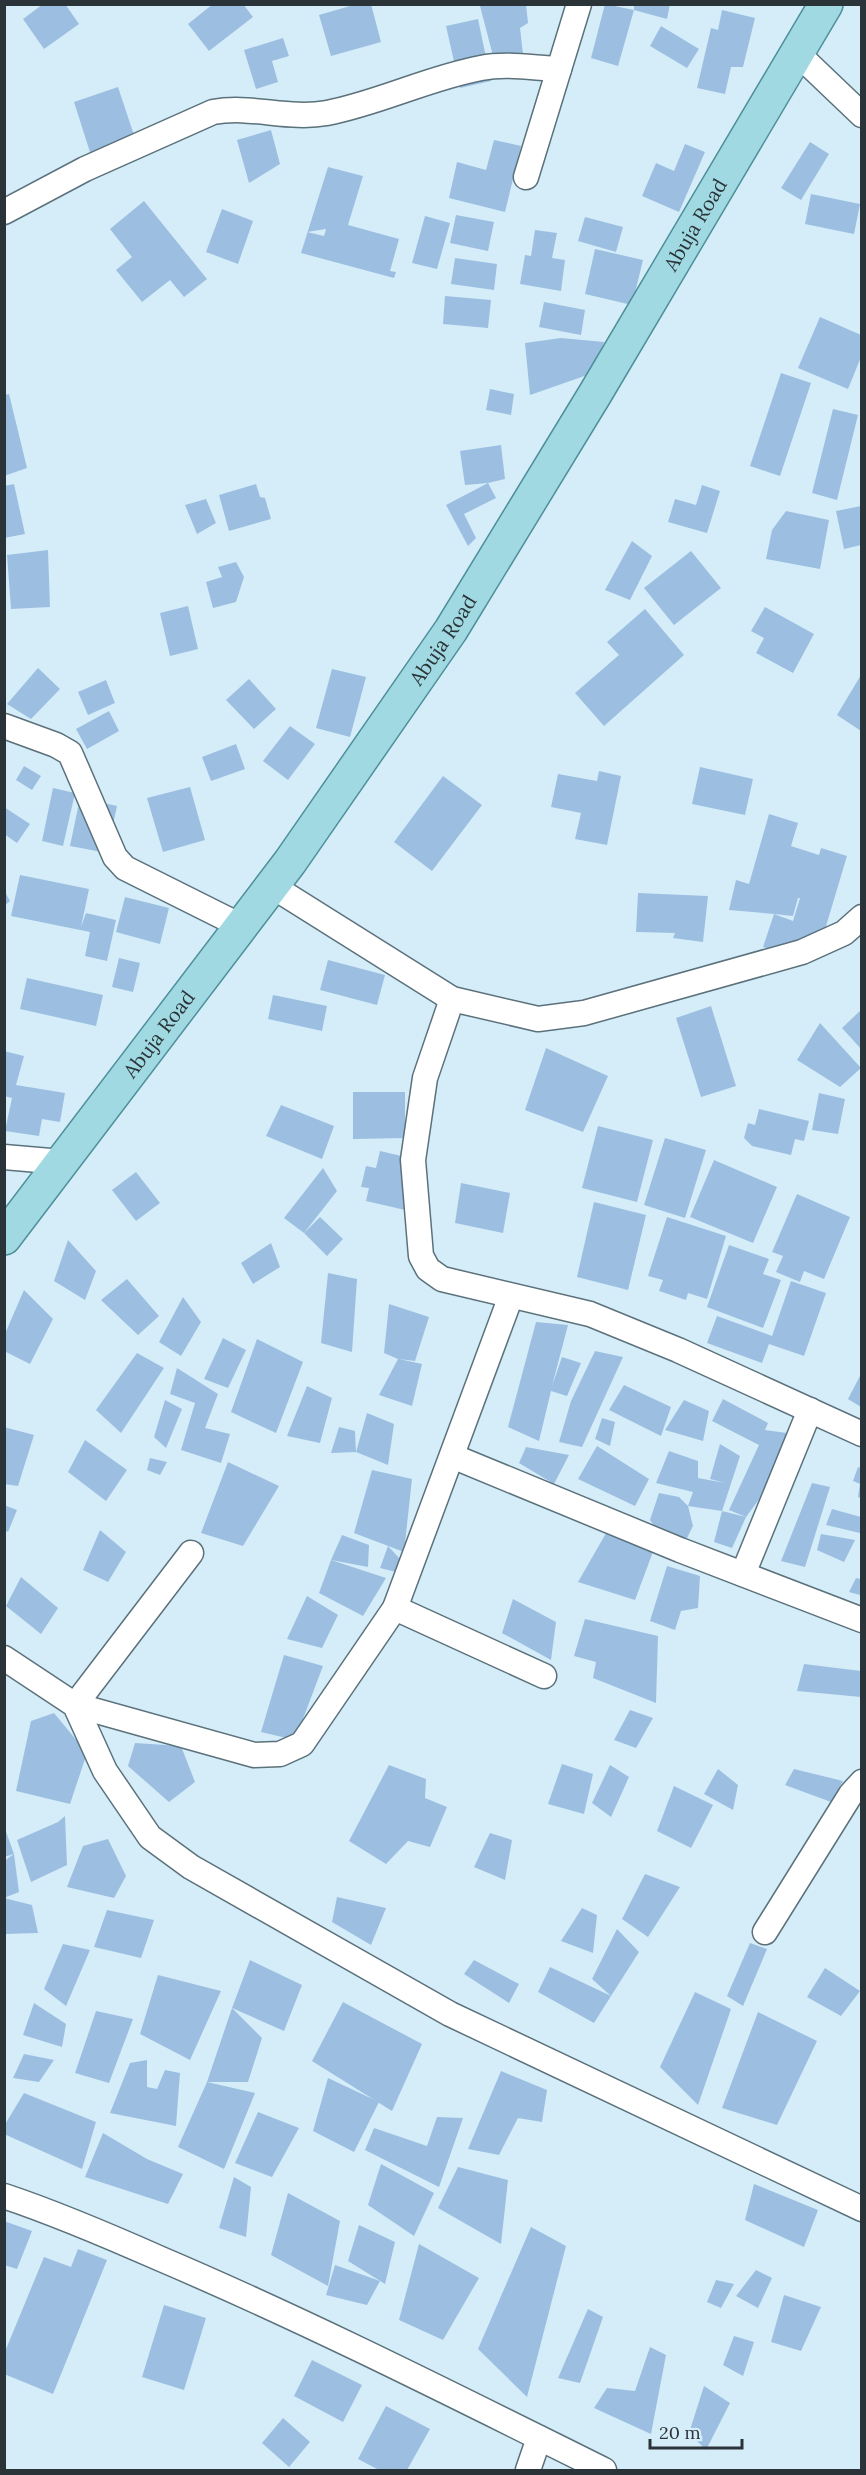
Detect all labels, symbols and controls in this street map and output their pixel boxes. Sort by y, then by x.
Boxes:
street label: Abuja Road [657,174,732,276]
street label: Abuja Road [403,590,482,691]
street label: Abuja Road [117,985,200,1083]
scale bar [650,2412,742,2450]
text: 20 m [659,2421,701,2444]

